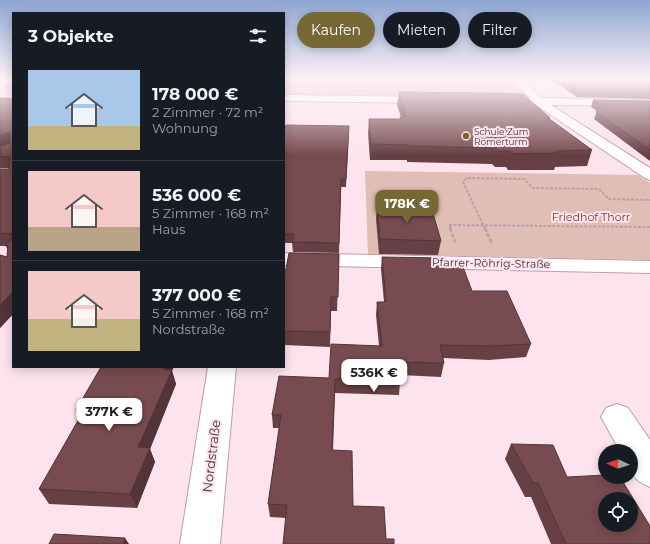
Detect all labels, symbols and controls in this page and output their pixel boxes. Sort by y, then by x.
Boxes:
chip: Kaufen [297,12,375,48]
chip: Mieten [383,12,460,48]
chip: Filter [468,12,532,48]
icon: filters [247,25,269,47]
text: 3 Objekte [28,26,114,46]
text: 178 000 € [152,84,238,104]
icon: home [60,86,108,134]
text: 2 Zimmer · 72 m² [152,104,263,120]
text: Wohnung [152,120,218,136]
place label: Schule Zum Römerturm [474,126,528,147]
marker: Schule Zum Römerturm [461,131,471,141]
text: 536 000 € [152,185,241,205]
icon: home [60,187,108,235]
pin: 178K € [374,190,440,224]
text: 178K € [384,195,430,211]
text: 5 Zimmer · 168 m² [152,205,269,221]
park label: Friedhof Thorr [552,210,630,224]
text: Haus [152,221,185,237]
street label: Pfarrer-Röhrig-Straße [432,255,551,271]
text: 377 000 € [152,285,241,305]
icon: home [60,287,108,335]
text: 5 Zimmer · 168 m² [152,305,269,321]
text: Nordstraße [152,321,225,337]
pin: 536K € [341,359,407,393]
text: 536K € [350,364,398,380]
pin: 377K € [76,398,142,432]
text: 377K € [85,403,133,419]
street label: Nordstraße [199,419,223,493]
north arrow [598,444,638,484]
map controls [598,444,638,532]
button: locate [598,492,638,532]

